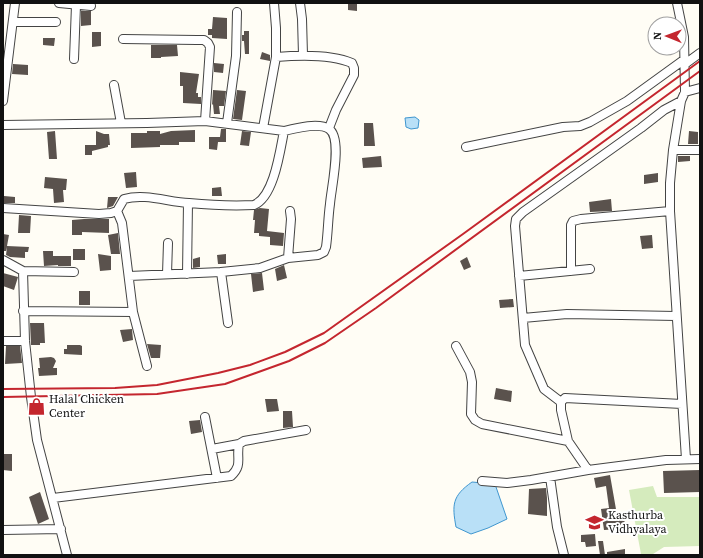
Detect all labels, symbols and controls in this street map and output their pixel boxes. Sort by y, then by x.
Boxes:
north arrow [647,16,687,56]
text: N [650,32,665,40]
place label: Halal Chicken Center [49,391,124,421]
shop icon: Halal Chicken Center [26,396,46,416]
place label: Kasthurba Vidhyalaya [608,507,667,537]
school or university icon: Kasthurba Vidhyalaya [585,512,605,532]

